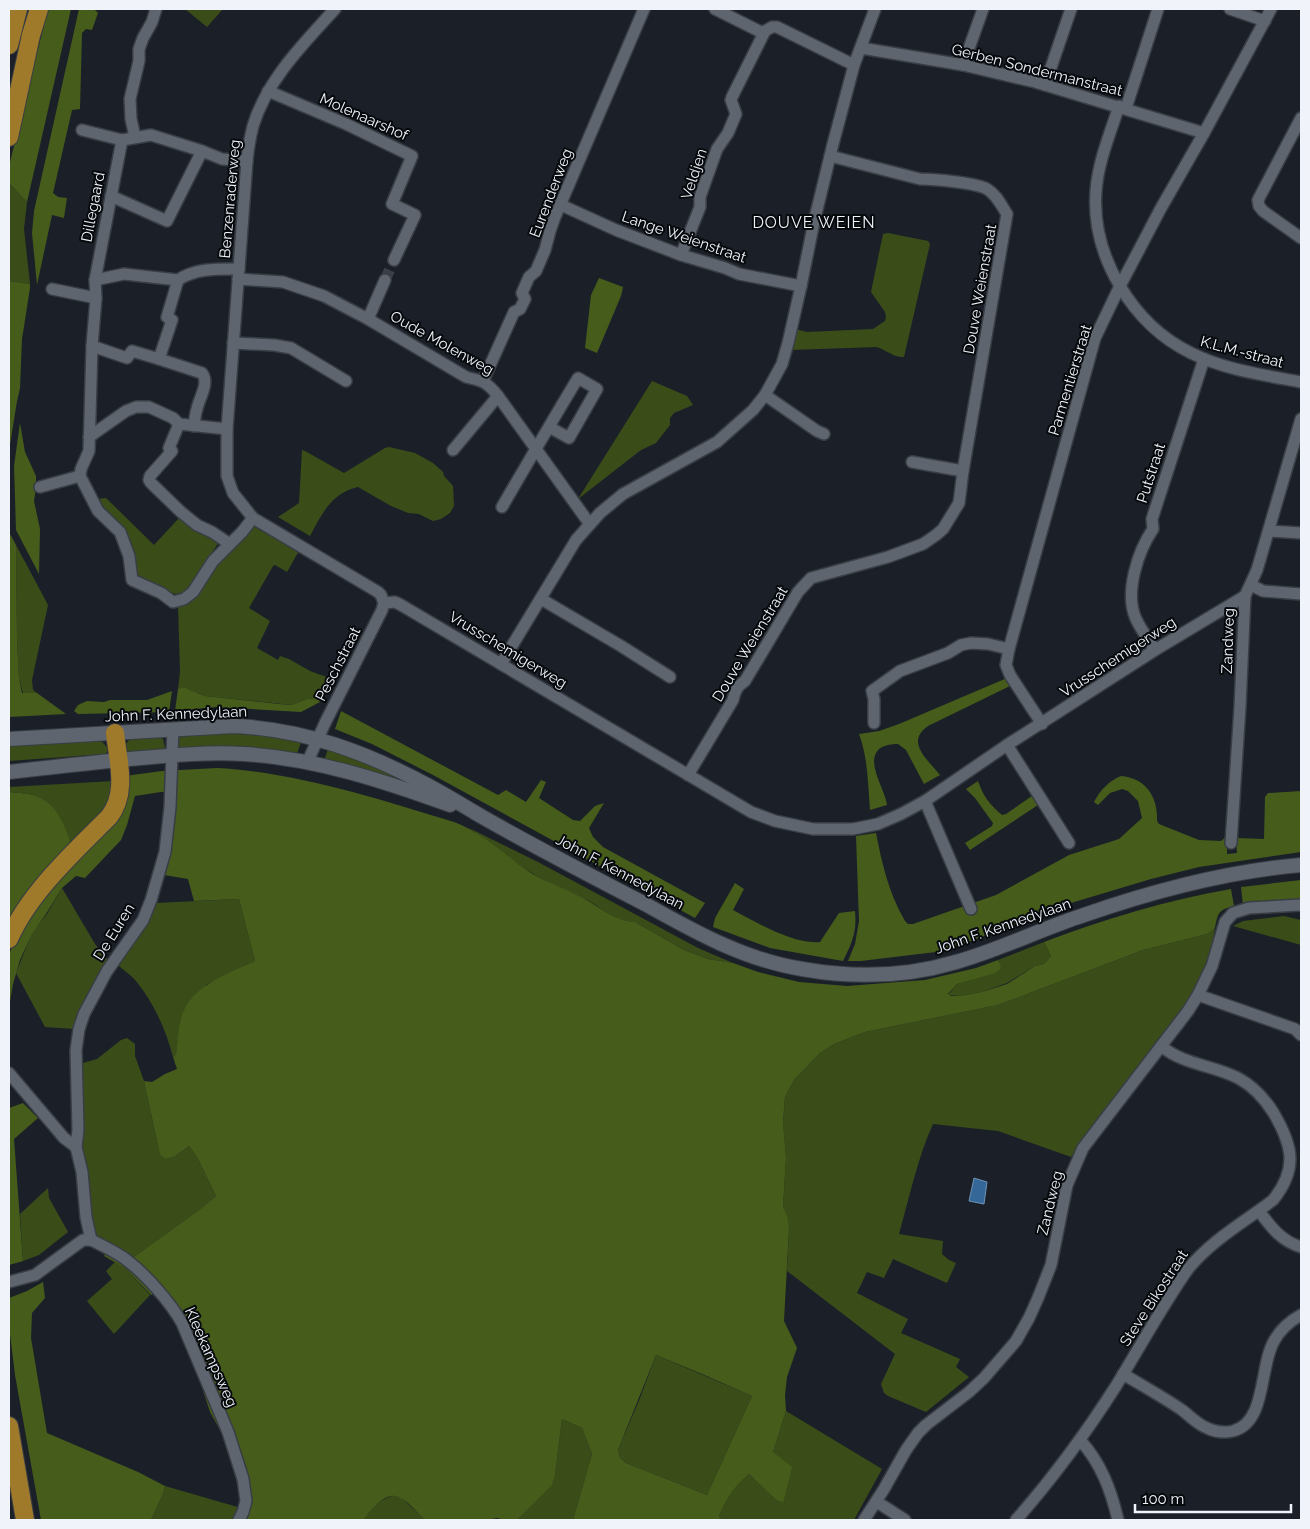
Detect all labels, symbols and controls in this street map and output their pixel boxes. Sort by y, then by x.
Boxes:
street label: Gerben Sondermanstraat [950,40,1124,100]
street label: Molenaarshof [317,89,412,145]
street label: Benzenraderweg [216,139,244,259]
street label: Eurenderweg [526,146,576,240]
street label: Veldjen [677,146,711,202]
street label: Dillegaard [77,170,109,244]
street label: Lange Weienstraat [620,207,748,267]
district label: DOUVE WEIEN [752,213,876,232]
street label: Douve Weienstraat [960,223,1000,355]
street label: Oude Molenweg [387,307,497,379]
street label: Parmentierstraat [1045,322,1095,438]
street label: K.L.M.-straat [1199,332,1285,372]
street label: Putstraat [1133,441,1169,505]
street label: Douve Weienstraat [708,583,792,705]
street label: Vrusschemigerweg [446,608,570,692]
street label: Zandweg [1218,608,1238,674]
street label: Vrusschemigerweg [1057,613,1179,701]
street label: Peschstraat [312,624,364,704]
street label: John F. Kennedylaan [105,703,247,725]
street label: John F. Kennedylaan [553,831,687,913]
street label: John F. Kennedylaan [933,894,1073,958]
street label: De Euren [89,900,139,964]
street label: Zandweg [1033,1169,1067,1237]
street label: Steve Bikostraat [1116,1246,1192,1350]
street label: Kleekampsweg [181,1304,241,1410]
scale bar [1135,1482,1291,1514]
text: 100 m [1142,1490,1184,1508]

